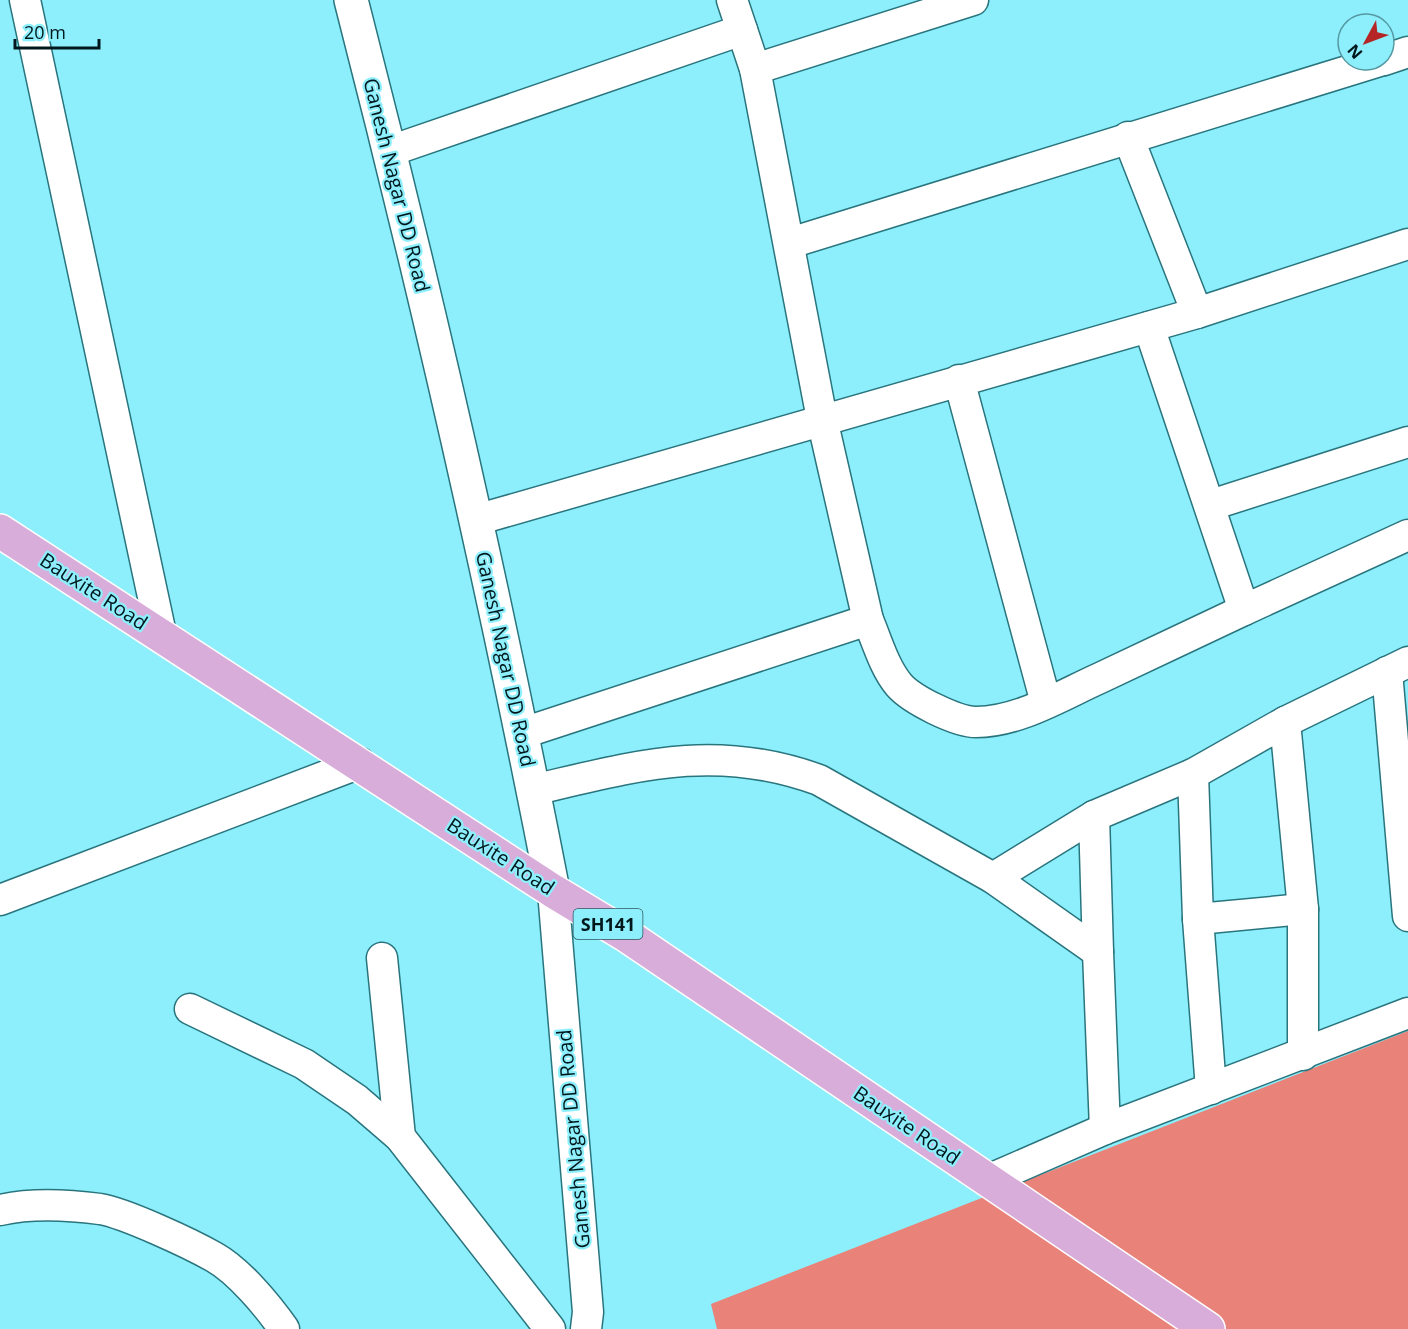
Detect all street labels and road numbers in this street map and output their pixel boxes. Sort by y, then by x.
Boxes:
street label: Ganesh Nagar DD Road [357,75,437,295]
street label: Bauxite Road [35,546,153,636]
street label: Ganesh Nagar DD Road [470,549,542,769]
street label: Bauxite Road [442,811,560,901]
road number: SH141 [574,909,642,939]
street label: Ganesh Nagar DD Road [550,1028,596,1250]
street label: Bauxite Road [848,1079,966,1171]

